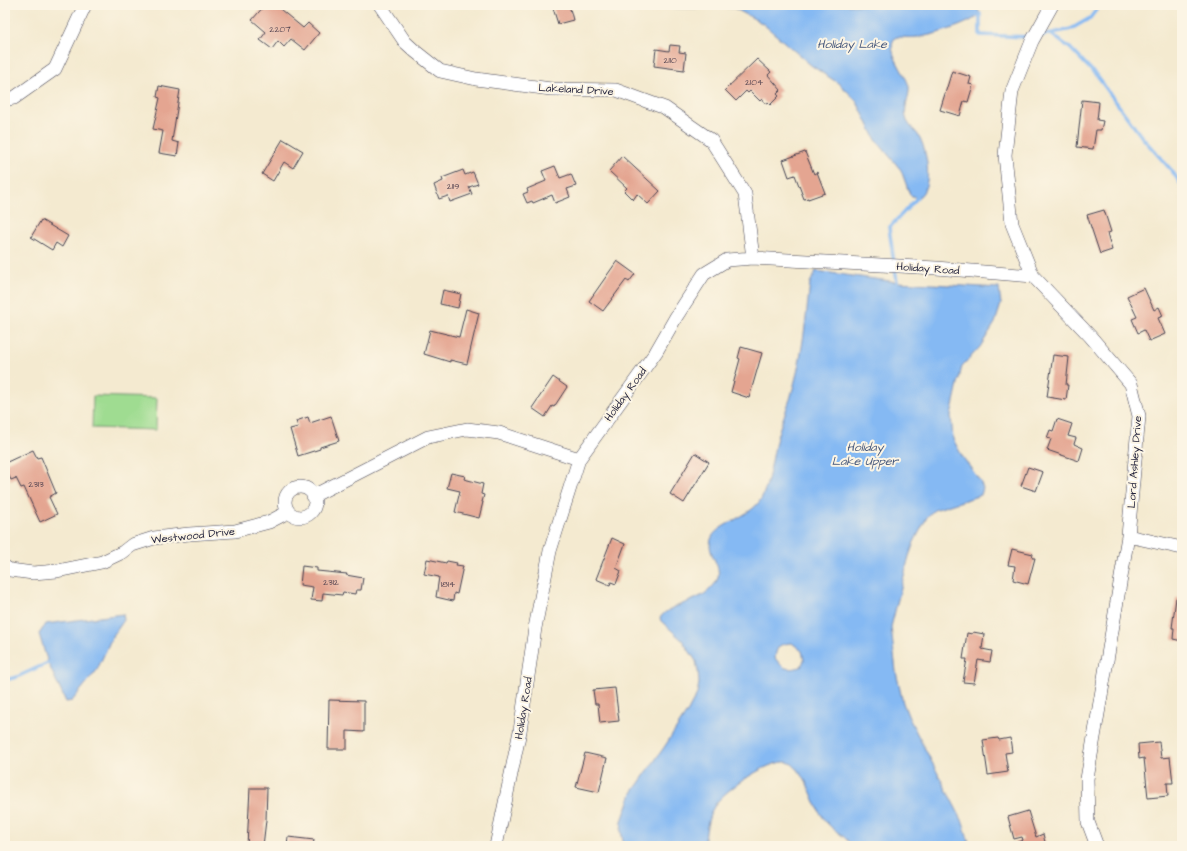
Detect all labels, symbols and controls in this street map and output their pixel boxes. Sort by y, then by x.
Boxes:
house number: 2207 [269,23,291,36]
water label: Holiday Lake [817,36,887,53]
house number: 2110 [663,54,677,67]
house number: 2104 [745,76,763,89]
street label: Lakeland Drive [538,80,614,99]
house number: 2119 [447,180,459,193]
street label: Holiday Road [896,259,960,279]
street label: Holiday Road [601,364,651,425]
street label: Lord Ashley Drive [1124,415,1146,509]
water label: Holiday Lake Upper [832,439,900,470]
house number: 2313 [28,478,44,491]
street label: Westwood Drive [150,524,236,547]
house number: 2312 [323,576,340,589]
house number: 1814 [441,578,455,591]
street label: Holiday Road [511,675,537,741]

